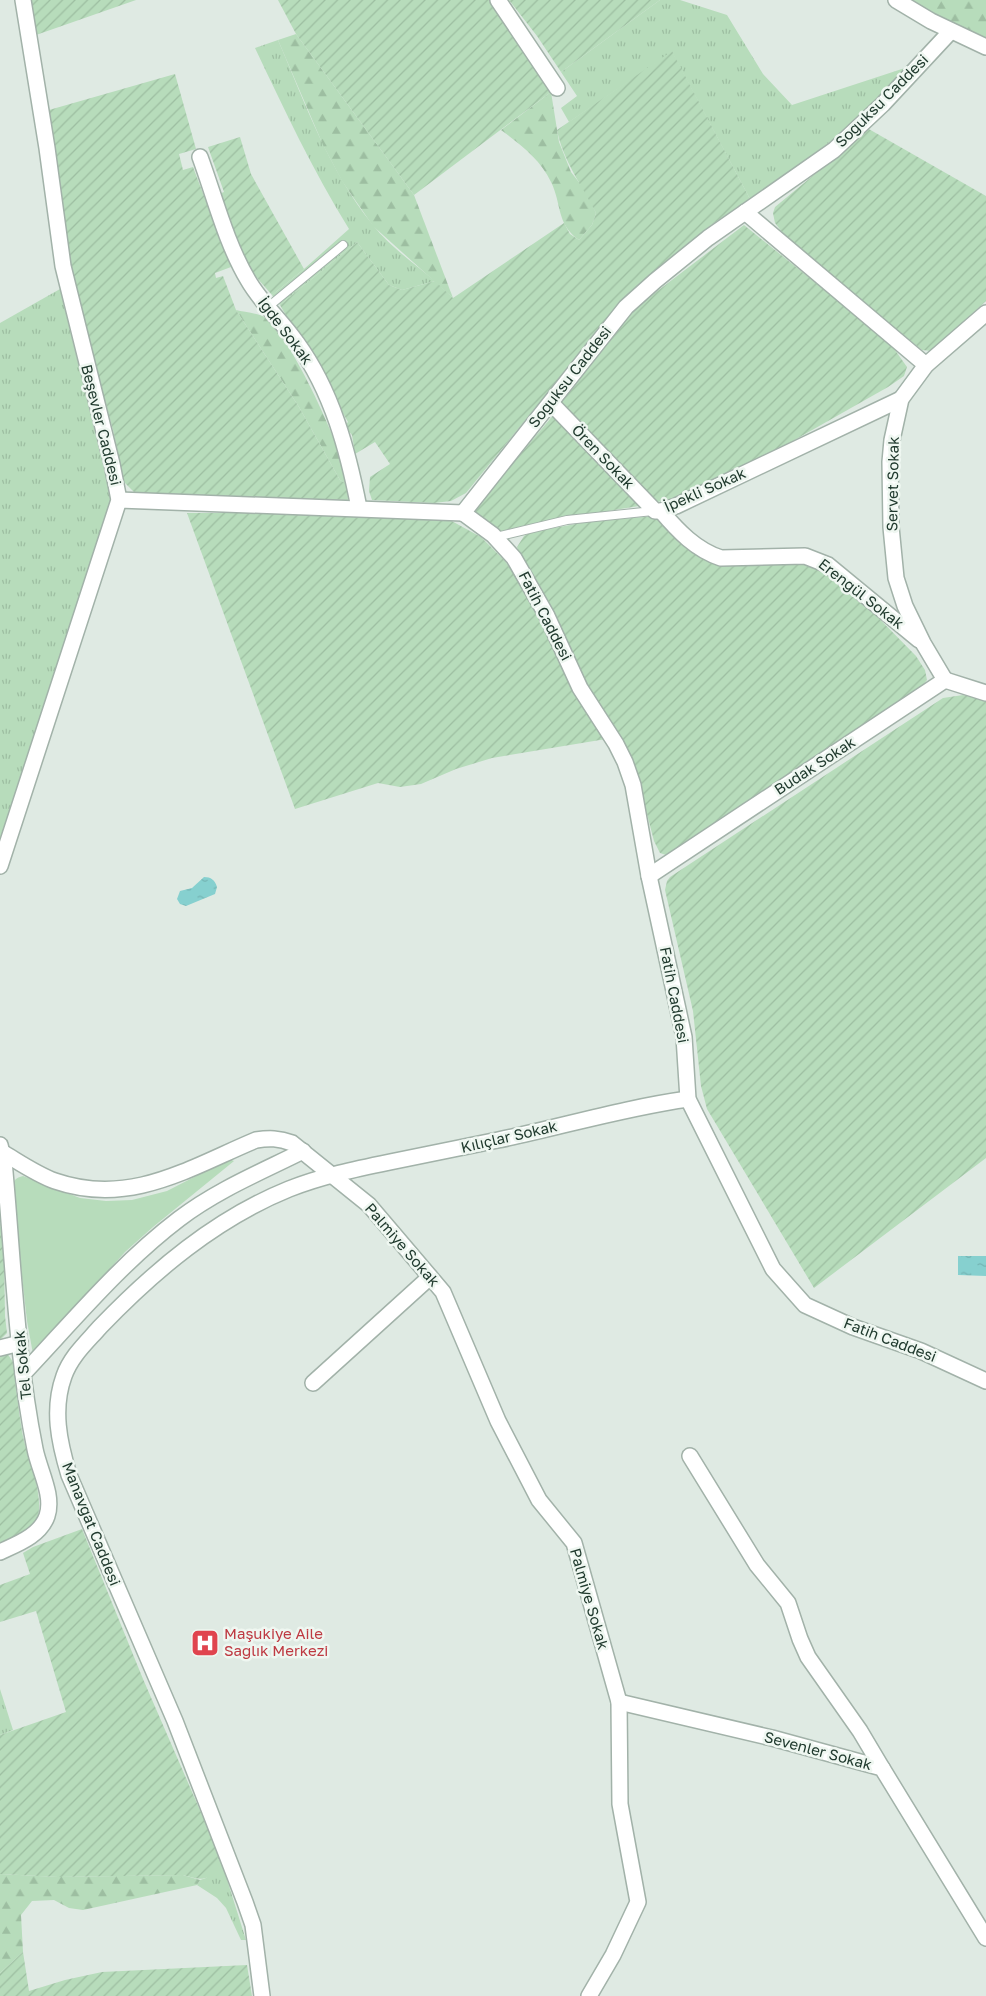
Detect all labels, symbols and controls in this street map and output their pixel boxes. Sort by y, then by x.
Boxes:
street label: Soğuksu Caddesi [831,50,931,150]
street label: İğde Sokak [255,293,317,368]
street label: Soğuksu Caddesi [524,322,614,431]
street label: Beşevler Caddesi [78,362,126,487]
street label: Ören Sokak [569,420,639,493]
street label: Servet Sokak [882,436,902,532]
street label: İpekli Sokak [661,463,749,515]
street label: Erengül Sokak [815,554,908,632]
street label: Fatih Caddesi [516,568,576,663]
street label: Budak Sokak [771,732,859,798]
street label: Fatih Caddesi [657,945,693,1045]
street label: Kılıçlar Sokak [459,1116,559,1156]
street label: Palmiye Sokak [362,1199,444,1290]
street label: Fatih Caddesi [842,1313,939,1365]
street label: Tel Sokak [9,1329,35,1400]
street label: Manavgat Caddesi [59,1459,125,1588]
street label: Palmiye Sokak [567,1546,613,1652]
place label: Maşukiye Aile Sağlık Merkezi [224,1624,328,1659]
hospital icon: Maşukiye Aile Sağlık Merkezi [190,1628,220,1658]
street label: Sevenler Sokak [762,1727,875,1773]

